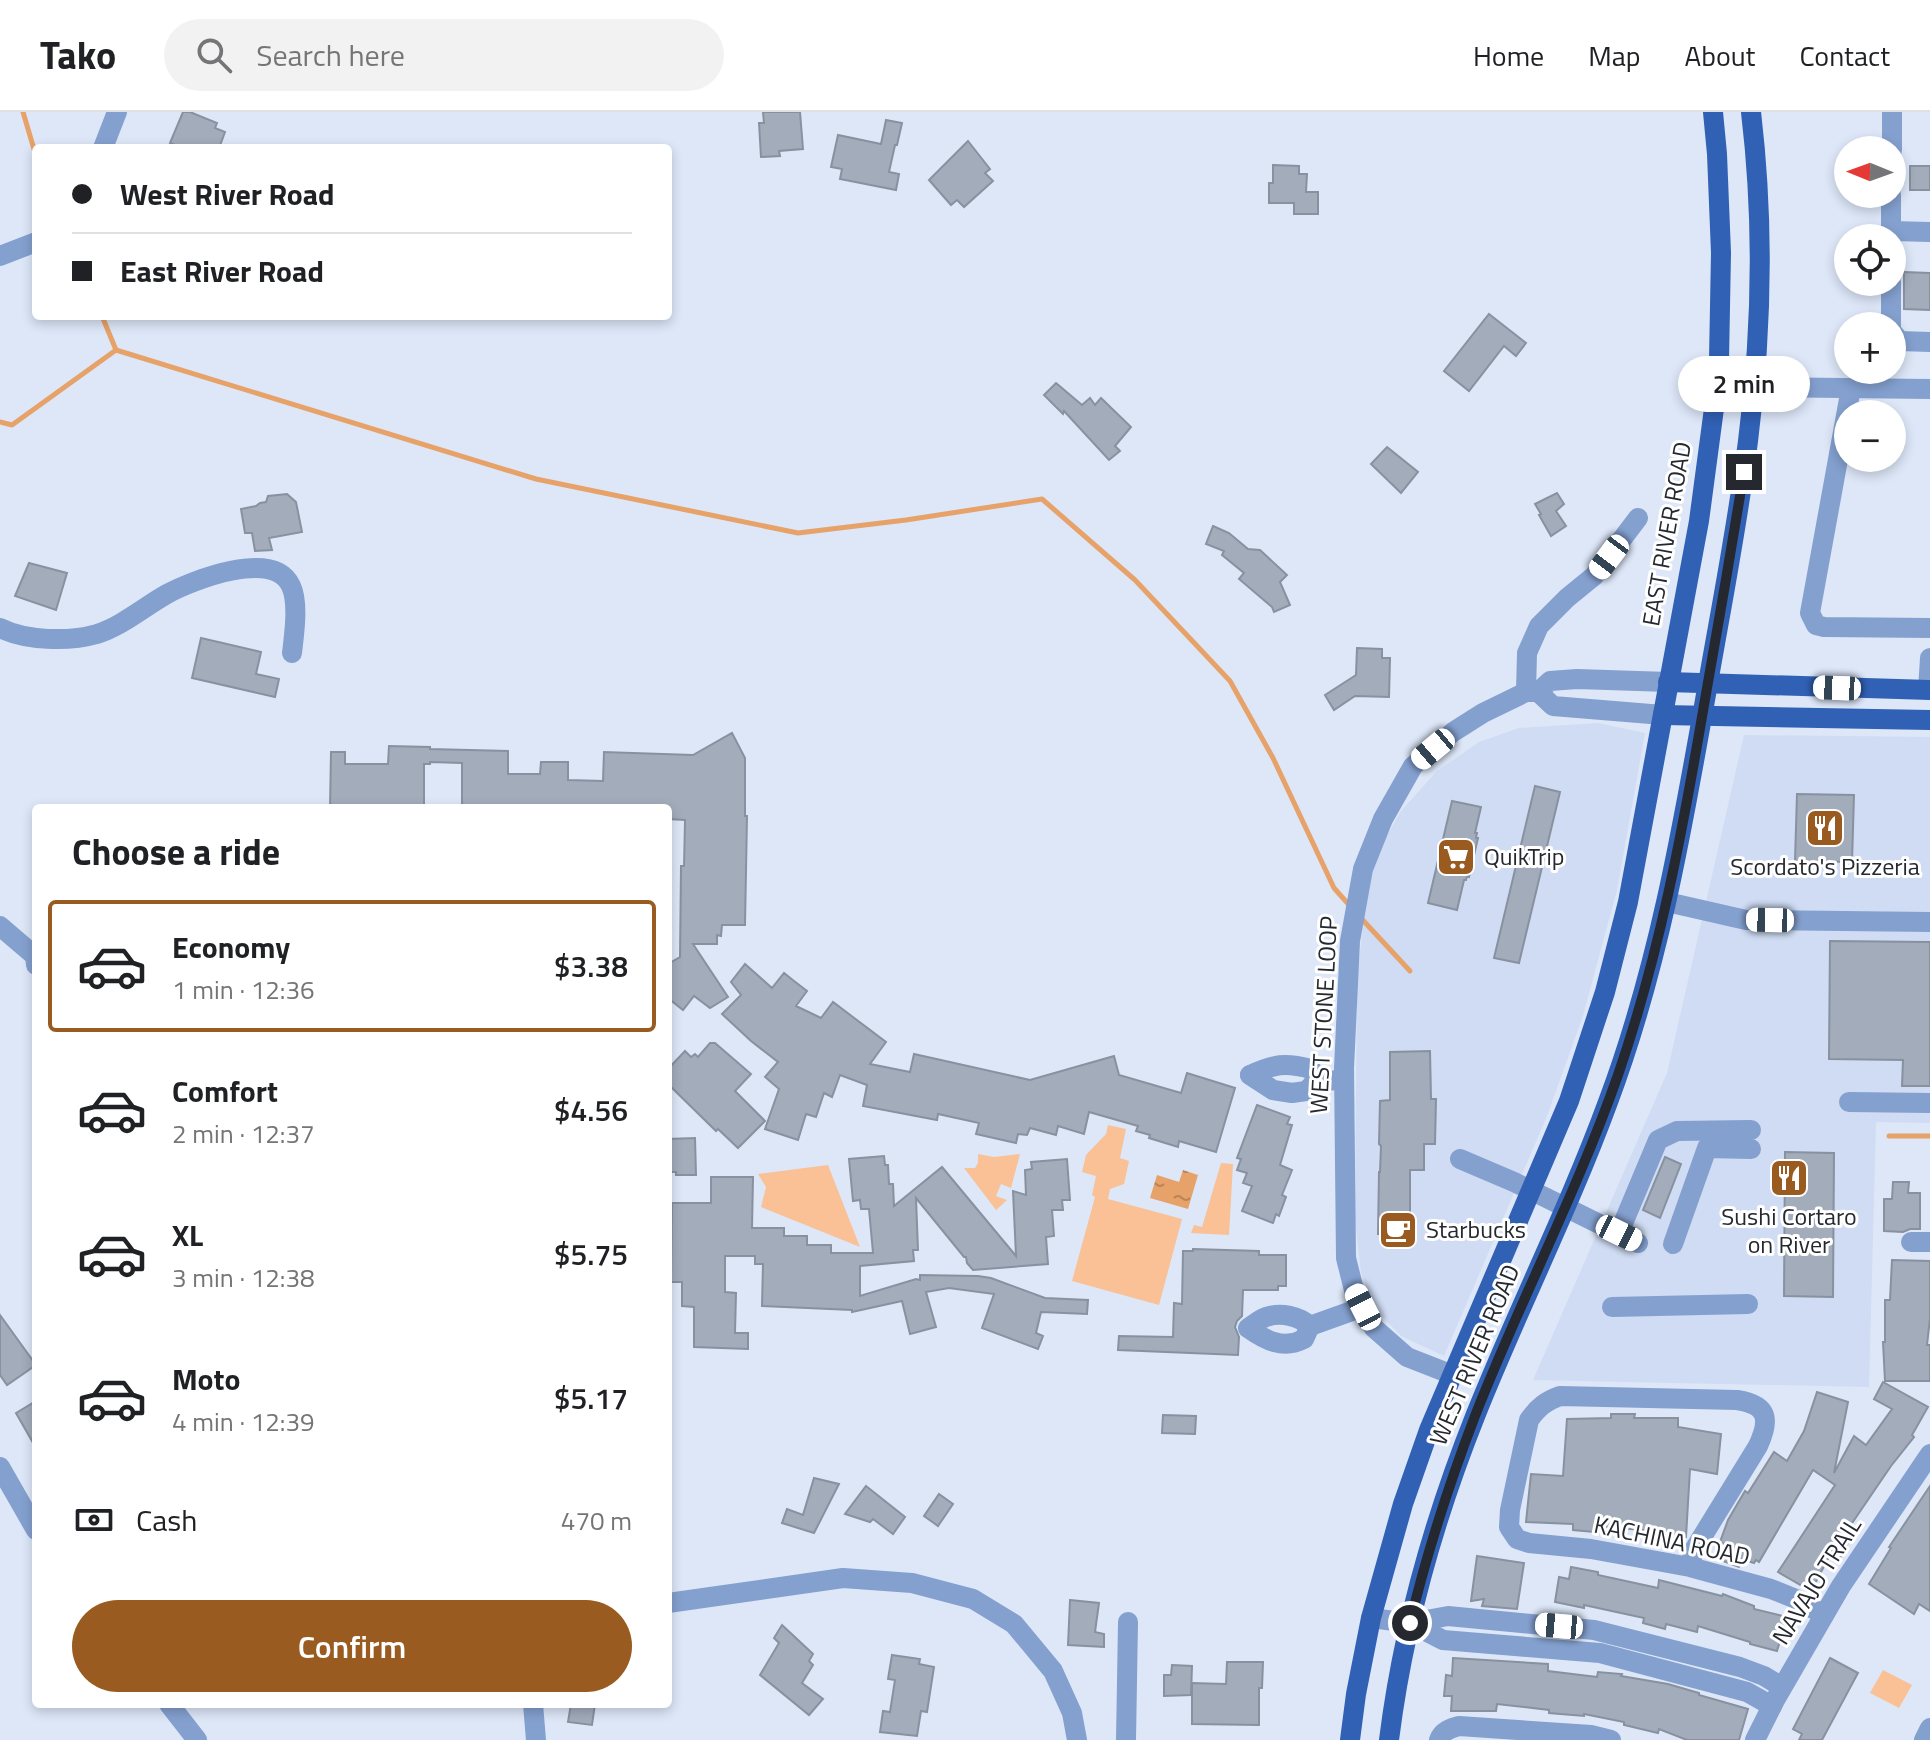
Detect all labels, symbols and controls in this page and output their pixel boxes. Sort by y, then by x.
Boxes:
search box [164,19,724,91]
text: Tako [40,26,116,84]
text: Search here [256,32,405,78]
icon: search [192,33,236,77]
text: Home [1473,34,1544,77]
text: Map [1588,34,1641,77]
text: About [1685,34,1755,77]
text: Contact [1799,34,1890,77]
north arrow [1834,136,1906,208]
map controls [1834,136,1906,472]
text: West River Road [120,171,335,217]
button: locate [1834,224,1906,296]
text: East River Road [120,248,324,294]
button: + [1834,312,1906,384]
callout: 2 min [1678,356,1810,412]
text: 2 min [1713,364,1775,403]
button: − [1834,400,1906,472]
street label: EAST RIVER ROAD [1632,439,1700,629]
route end [1726,454,1762,490]
car [1585,531,1633,583]
car [1813,675,1861,701]
car [1407,724,1459,774]
restaurant icon: Scordato's Pizzeria [1804,807,1846,849]
text: Choose a ride [72,824,280,879]
supermarket icon: QuikTrip [1435,836,1477,878]
place label: QuikTrip [1484,838,1564,874]
place label: Scordato's Pizzeria [1730,848,1920,884]
car [1746,908,1794,932]
street label: WEST STONE LOOP [1300,915,1346,1115]
text: Economy [172,924,290,970]
icon: car [76,930,148,1002]
text: $3.38 [554,943,628,989]
text: 1 min · 12:36 [172,970,315,1009]
text: Comfort [172,1068,278,1114]
icon: car [76,1074,148,1146]
text: $4.56 [554,1087,628,1133]
text: 2 min · 12:37 [172,1114,315,1153]
restaurant icon: Sushi Cortaro on River [1768,1157,1810,1199]
place label: Sushi Cortaro on River [1721,1198,1857,1262]
cafe icon: Starbucks [1377,1209,1419,1251]
place label: Starbucks [1426,1211,1526,1247]
text: XL [172,1212,203,1258]
car [1592,1212,1646,1254]
icon: car [76,1218,148,1290]
text: $5.75 [554,1231,628,1277]
text: 3 min · 12:38 [172,1258,315,1297]
street label: WEST RIVER ROAD [1420,1259,1528,1451]
car [1341,1280,1385,1334]
text: Moto [172,1356,240,1402]
icon: car [76,1362,148,1434]
text: $5.17 [554,1375,628,1421]
text: 4 min · 12:39 [172,1402,315,1441]
text: Cash [136,1497,197,1543]
icon: cash [72,1498,116,1542]
text: 470 m [561,1501,632,1540]
street label: KACHINA ROAD [1591,1506,1754,1574]
street label: NAVAJO TRAIL [1763,1509,1870,1651]
button: Confirm [72,1600,632,1692]
route start [1392,1605,1428,1641]
car [1534,1612,1584,1640]

